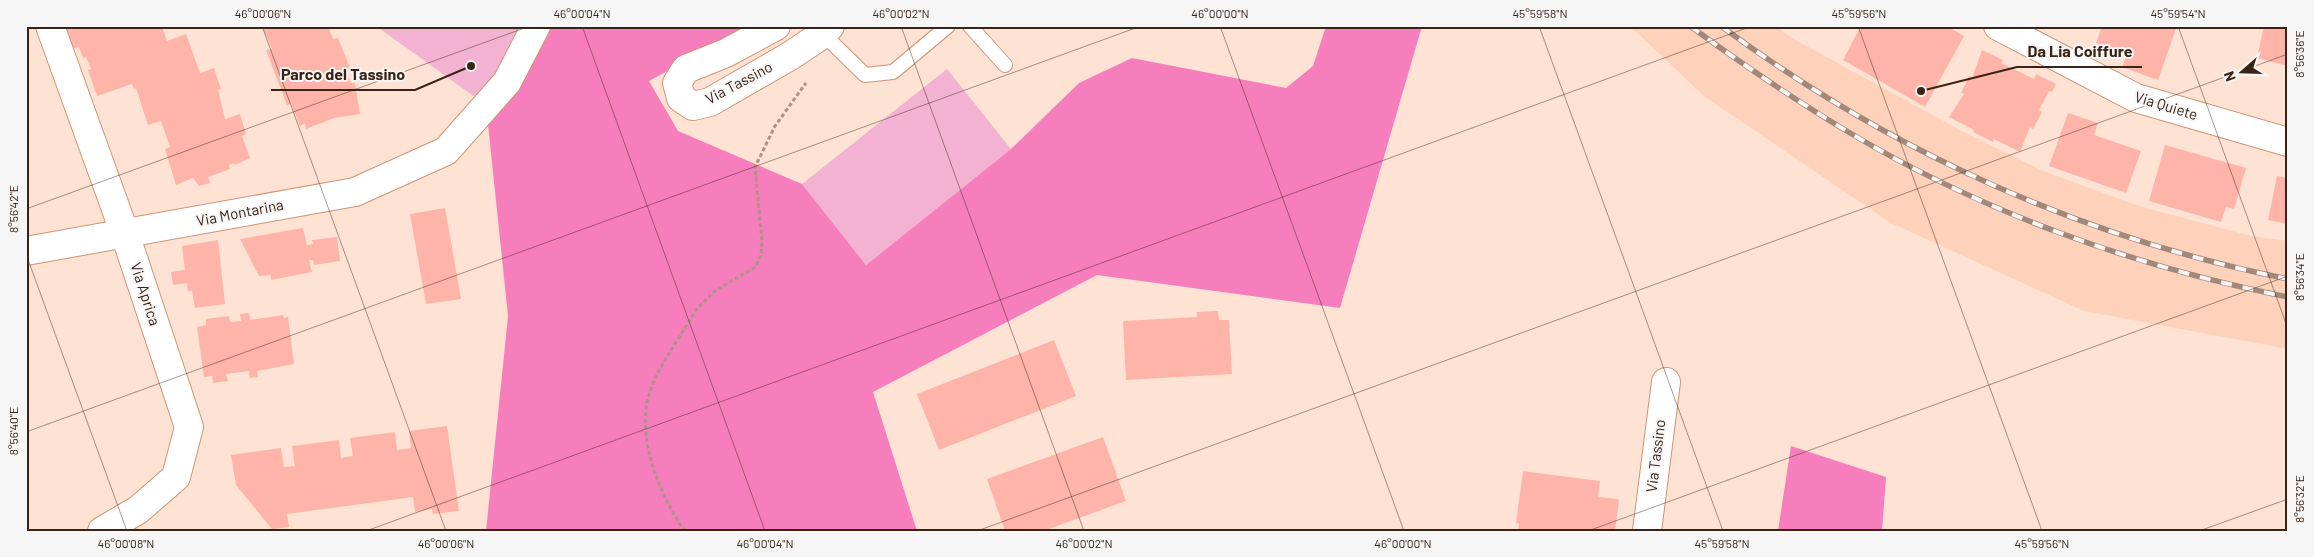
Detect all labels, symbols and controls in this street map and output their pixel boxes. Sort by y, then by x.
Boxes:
text: 46°00'06"N [235,6,291,20]
text: 46°00'04"N [554,6,611,20]
text: 46°00'02"N [873,6,930,20]
text: 46°00'00"N [1191,6,1249,20]
text: 45°59'58"N [1512,6,1568,20]
text: 45°59'56"N [1832,6,1886,20]
text: 45°59'54"N [2150,6,2206,20]
text: 8°56'36"E [2292,30,2306,78]
callout: Da Lia Coiffure [2017,36,2142,67]
text: Da Lia Coiffure [2028,41,2133,60]
north arrow [2216,48,2266,98]
street label: Via Tassino [702,57,775,107]
callout: Parco del Tassino [271,59,415,90]
text: Parco del Tassino [281,64,405,83]
text: N [2220,69,2239,84]
street label: Via Quiete [2133,87,2200,123]
text: 8°56'42"E [6,185,20,233]
street label: Via Montarina [195,195,285,229]
text: 8°56'34"E [2292,253,2306,301]
street label: Via Aprica [127,260,165,328]
text: 8°56'40"E [6,407,20,455]
street label: Via Tassino [1642,418,1668,493]
text: 8°56'32"E [2292,475,2306,523]
text: 46°00'08"N [98,536,154,550]
text: 46°00'06"N [418,536,474,550]
text: 46°00'04"N [737,536,794,550]
text: 46°00'02"N [1056,536,1113,550]
text: 46°00'00"N [1374,536,1432,550]
text: 45°59'58"N [1694,536,1750,550]
text: 45°59'56"N [2015,536,2069,550]

